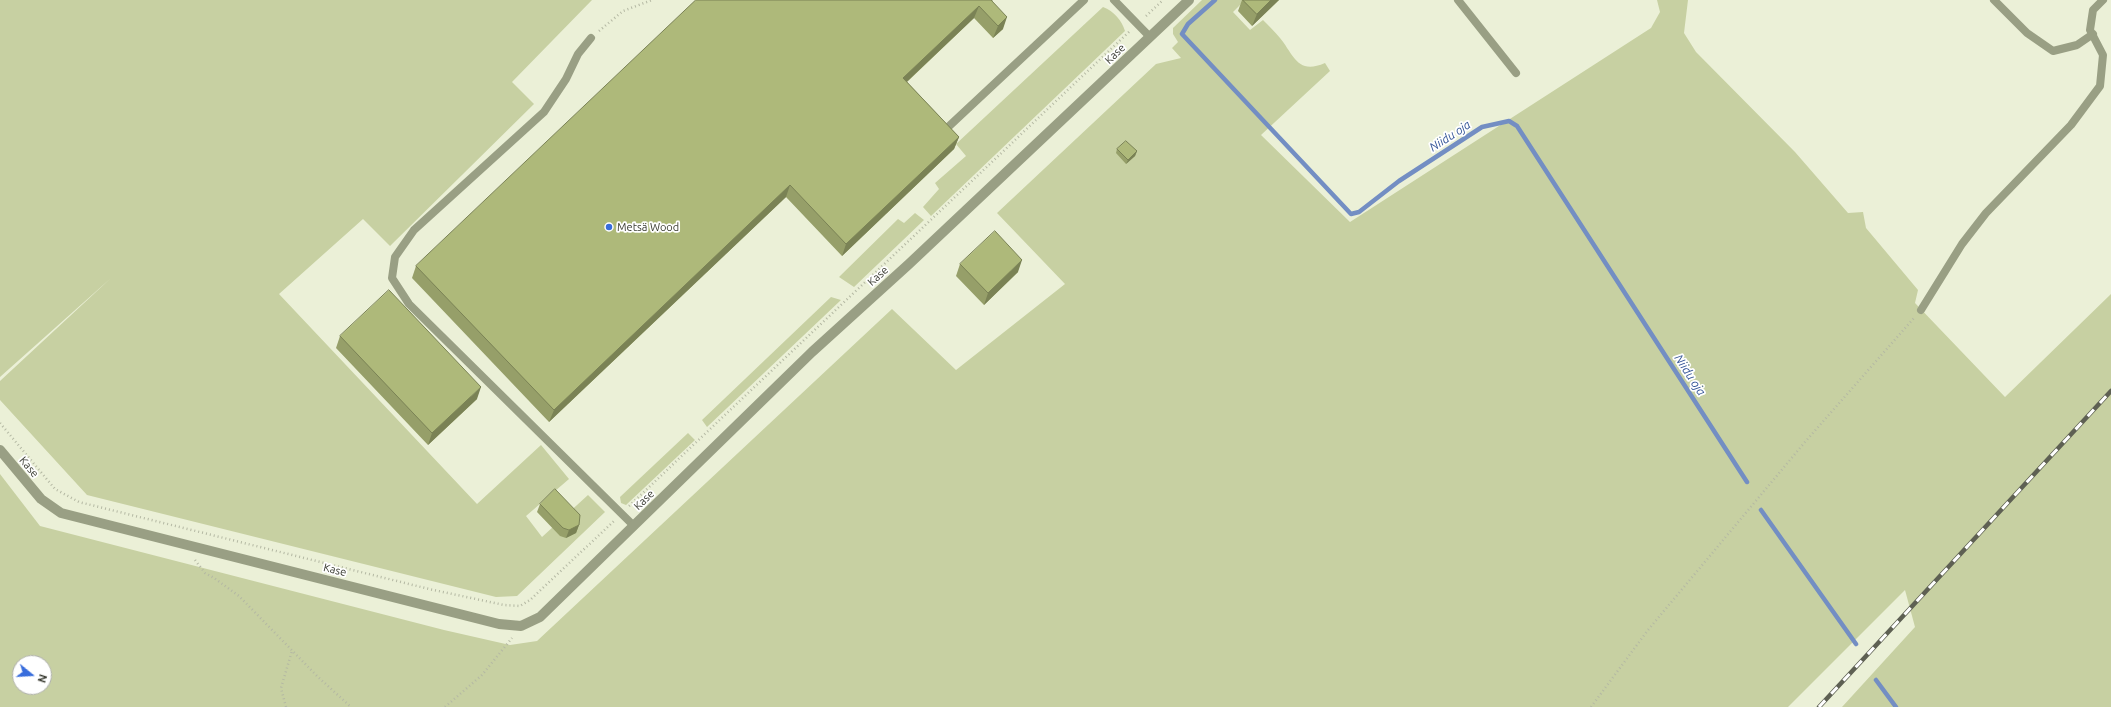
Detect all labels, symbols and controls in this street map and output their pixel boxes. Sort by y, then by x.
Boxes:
street label: Kase [1102,41,1128,67]
water label: Niidu oja [1427,117,1473,155]
place label: Metsä Wood [617,220,679,234]
marker: Metsä Wood [604,222,614,232]
street label: Kase [865,263,891,289]
water label: Niidu oja [1671,352,1709,398]
street label: Kase [16,454,42,480]
street label: Kase [631,487,657,513]
street label: Kase [322,561,348,579]
north arrow [12,655,52,695]
text: N [35,673,49,684]

